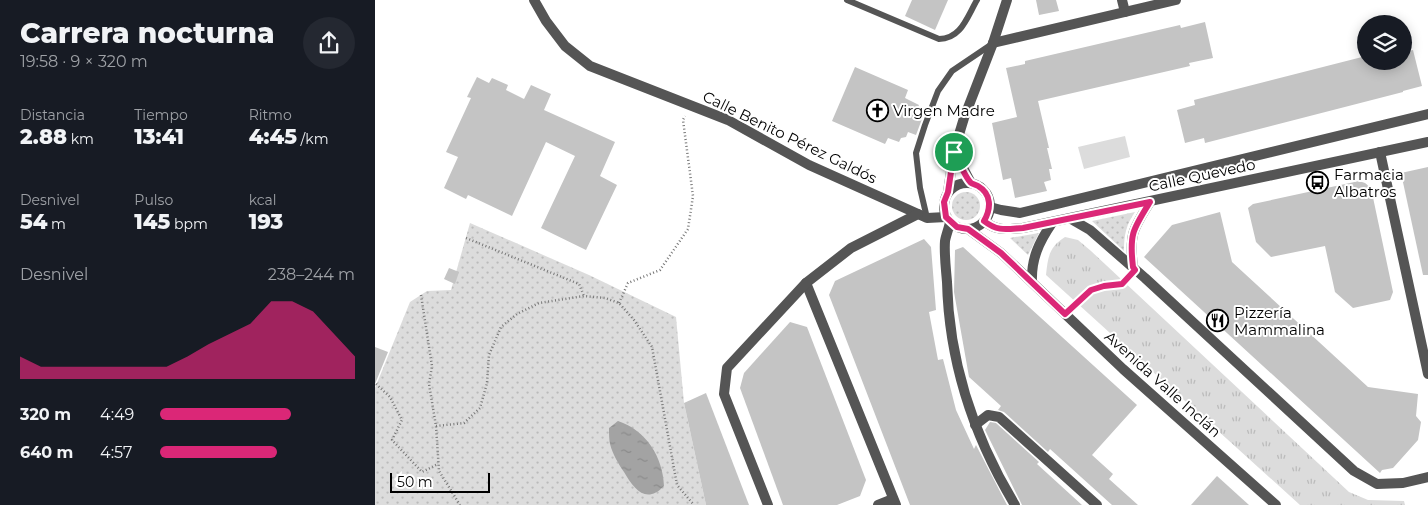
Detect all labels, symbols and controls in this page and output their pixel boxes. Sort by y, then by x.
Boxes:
map controls [1357,15,1412,70]
button: layers [1357,15,1412,70]
text: Carrera nocturna [20,16,274,50]
button: share [303,17,355,69]
text: 19:58 · 9 × 320 m [20,52,148,71]
street label: Calle Benito Pérez Galdós [700,87,880,187]
church icon: Virgen Madre [865,98,889,122]
place label: Virgen Madre [893,101,995,120]
text: Distancia [20,106,85,124]
text: Tiempo [134,106,188,124]
text: Ritmo [249,106,292,124]
text: 2.88 [20,124,67,149]
text: 13:41 [134,124,184,149]
text: 4:45 [249,124,297,149]
text: km [67,130,94,148]
text: /km [297,130,329,148]
pin [933,131,975,173]
icon: arrive [940,138,968,166]
street label: Calle Quevedo [1147,154,1257,196]
place label: Farmacia Albatros [1334,165,1404,201]
bus stop icon: Farmacia Albatros [1306,171,1330,195]
text: Desnivel [20,191,80,209]
text: Pulso [134,191,173,209]
text: kcal [249,191,277,209]
text: 54 [20,209,47,234]
text: 145 [134,209,170,234]
text: 193 [249,209,283,234]
text: m [47,215,66,233]
text: bpm [170,215,208,233]
text: Desnivel [20,265,88,284]
text: 238–244 m [268,265,355,284]
place label: Pizzería Mammalina [1234,303,1325,339]
restaurant icon: Pizzería Mammalina [1206,309,1230,333]
street label: Avenida Valle Inclán [1101,327,1225,441]
text: 320 m [20,405,71,424]
text: 4:49 [100,405,134,424]
text: 640 m [20,443,73,462]
text: 4:57 [100,443,132,462]
scale bar [390,470,490,493]
text: 50 m [397,473,433,491]

